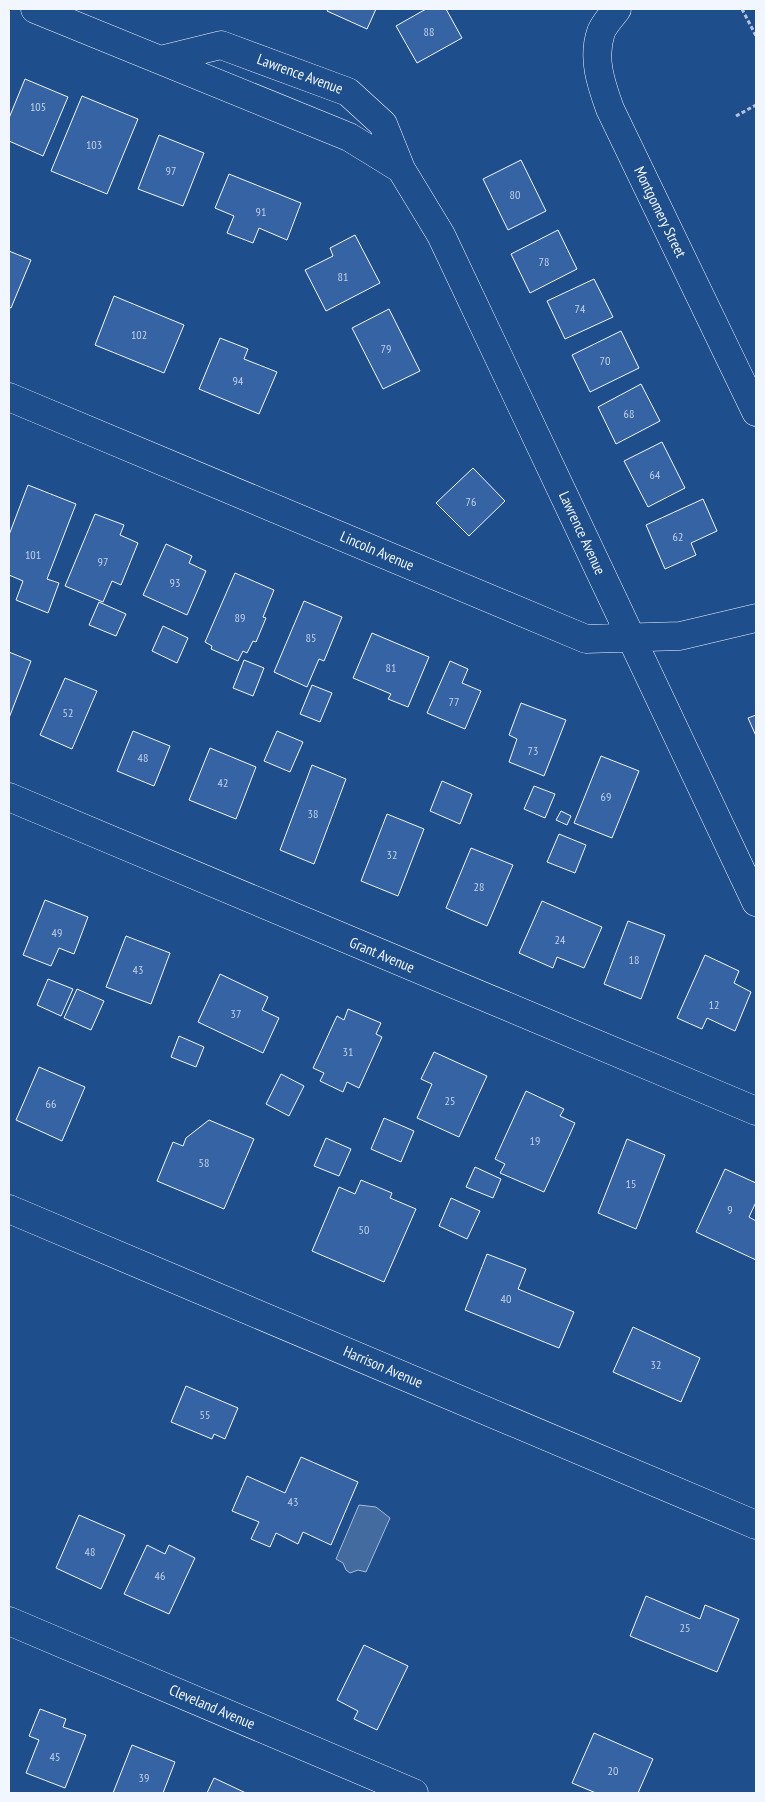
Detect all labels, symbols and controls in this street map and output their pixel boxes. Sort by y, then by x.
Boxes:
house number: 88 [424,24,434,39]
street label: Lawrence Avenue [255,49,346,98]
house number: 105 [30,99,46,114]
house number: 103 [86,137,102,152]
house number: 97 [166,163,176,178]
street label: Montgomery Street [630,163,691,260]
house number: 80 [510,187,520,202]
house number: 91 [256,204,266,219]
house number: 78 [539,254,549,269]
house number: 81 [338,269,348,284]
house number: 74 [575,301,586,316]
house number: 102 [131,327,147,342]
house number: 79 [381,341,391,356]
house number: 70 [600,353,610,368]
house number: 94 [233,373,244,388]
house number: 68 [624,406,634,421]
house number: 64 [650,467,661,482]
street label: Lawrence Avenue [555,488,610,577]
house number: 76 [466,494,476,509]
street label: Lincoln Avenue [337,526,417,575]
house number: 62 [673,529,683,544]
house number: 101 [25,547,41,562]
house number: 97 [98,554,108,569]
house number: 93 [170,575,180,590]
house number: 89 [235,610,245,625]
house number: 85 [306,630,316,645]
house number: 81 [386,660,396,675]
house number: 77 [449,694,459,709]
house number: 52 [63,705,73,720]
house number: 73 [528,743,538,758]
house number: 48 [138,750,148,765]
house number: 42 [218,775,228,790]
house number: 69 [601,789,611,804]
house number: 38 [308,806,318,821]
house number: 32 [387,847,397,862]
house number: 28 [474,879,484,894]
house number: 49 [52,925,62,940]
street label: Grant Avenue [347,932,418,977]
house number: 24 [555,932,566,947]
house number: 18 [629,952,639,967]
house number: 43 [133,962,143,977]
house number: 12 [709,997,719,1012]
house number: 37 [231,1006,241,1021]
house number: 31 [343,1044,353,1059]
house number: 25 [445,1093,455,1108]
house number: 66 [46,1096,56,1111]
house number: 19 [530,1133,540,1148]
house number: 58 [199,1155,209,1170]
house number: 15 [626,1176,636,1191]
house number: 9 [727,1202,733,1217]
house number: 50 [359,1222,369,1237]
house number: 40 [501,1291,511,1306]
street label: Harrison Avenue [341,1341,426,1392]
house number: 32 [651,1357,661,1372]
house number: 55 [200,1407,210,1422]
house number: 43 [288,1494,298,1509]
house number: 48 [85,1544,95,1559]
house number: 46 [155,1568,165,1583]
house number: 25 [680,1620,690,1635]
street label: Cleveland Avenue [166,1680,258,1733]
house number: 45 [50,1749,60,1764]
house number: 20 [608,1763,618,1778]
house number: 39 [139,1770,149,1785]

